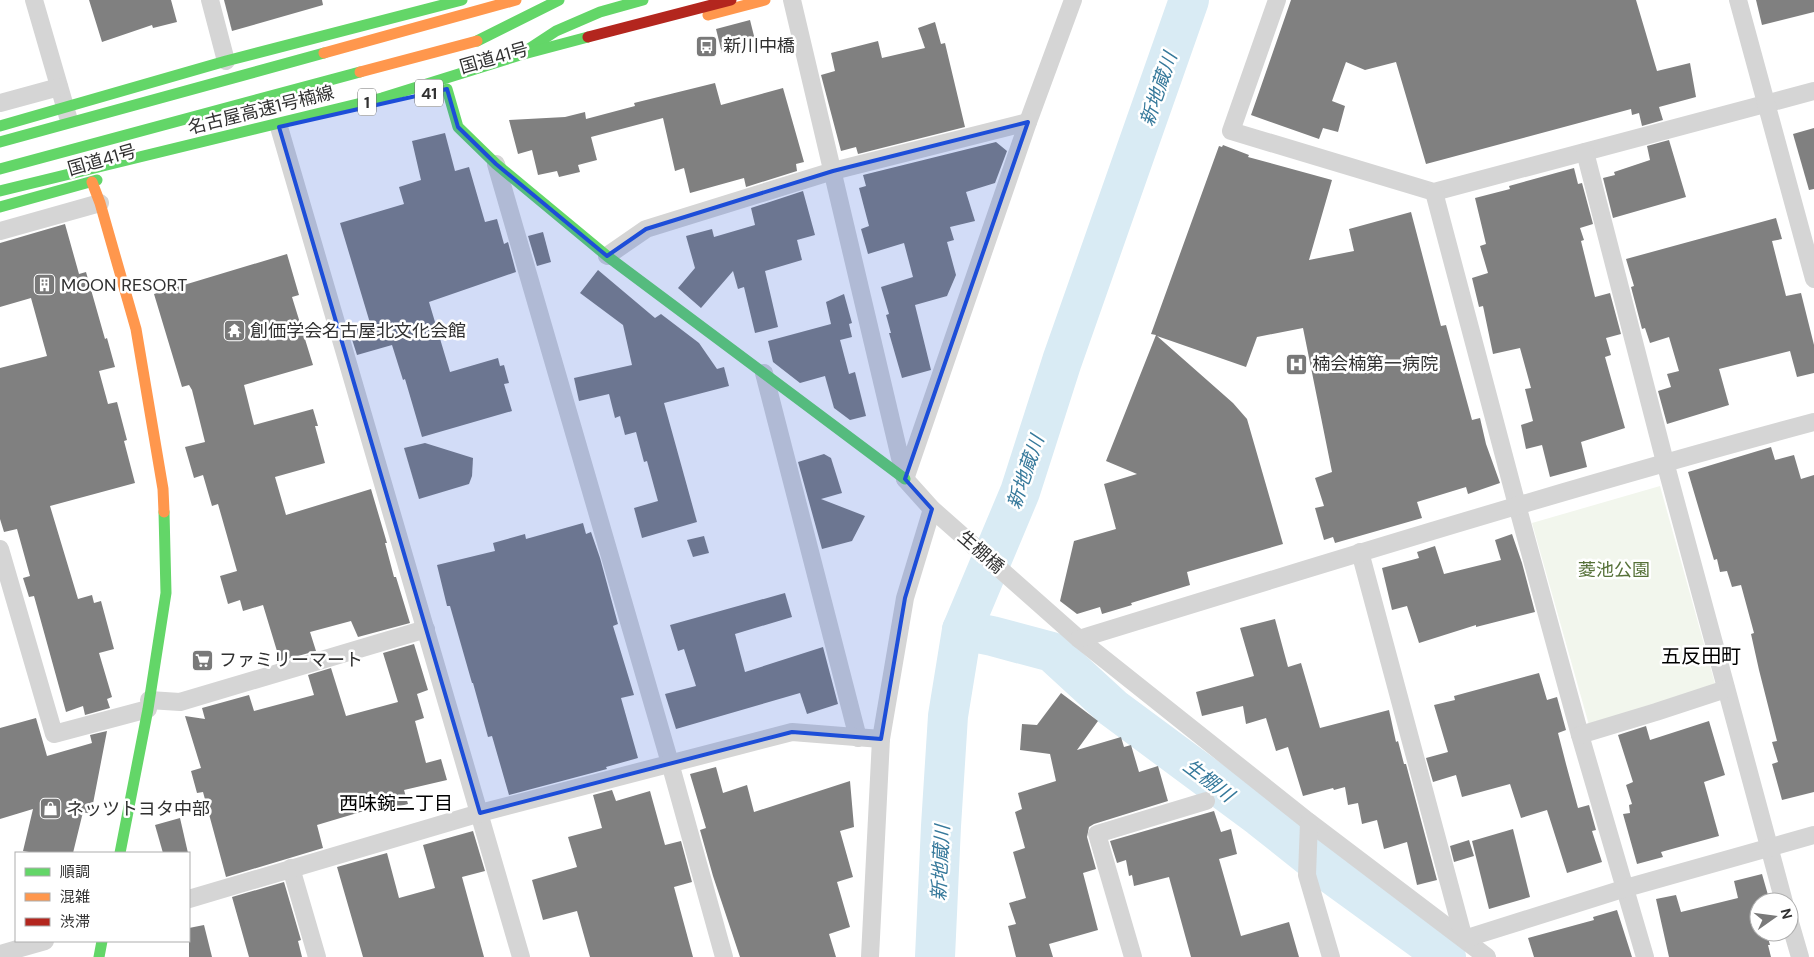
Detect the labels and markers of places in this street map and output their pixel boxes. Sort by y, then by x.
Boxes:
bus stop icon: 新川中橋 [695,34,719,58]
place label: 新川中橋 [723,34,795,58]
building icon: MOON RESORT [33,273,57,297]
place label: MOON RESORT [61,273,187,297]
temple icon: 創価学会名古屋北文化会館 [222,319,246,343]
place label: 創価学会名古屋北文化会館 [250,319,466,343]
hospital icon: 楠会楠第一病院 [1284,352,1308,376]
place label: 楠会楠第一病院 [1312,352,1438,376]
supermarket icon: ファミリーマート [191,648,215,672]
place label: ファミリーマート [219,648,363,672]
shop icon: ネッツトヨタ中部 [38,797,62,821]
place label: ネッツトヨタ中部 [66,797,210,821]

